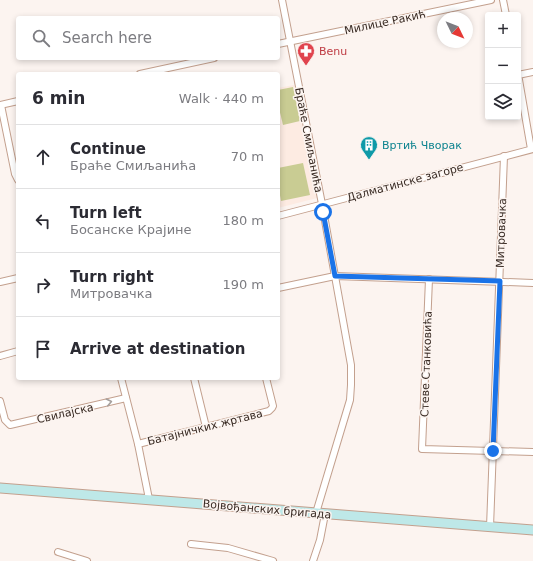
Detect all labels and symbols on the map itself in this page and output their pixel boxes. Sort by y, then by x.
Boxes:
street label: Милице Ракић [343,8,427,37]
north arrow [437,12,473,48]
pharmacy icon: Benu [296,41,316,66]
place label: Benu [319,45,347,58]
street label: Браће Смиљанића [292,86,325,194]
building icon: Вртић Чворак [359,135,379,160]
place label: Вртић Чворак [382,139,462,152]
street label: Далматинске загоре [346,161,465,204]
street label: Митровачка [494,198,509,268]
route start [314,203,332,221]
street label: Стеве Станковића [418,311,435,417]
one-way arrow [106,399,112,407]
street label: Свилајска [36,401,95,426]
street label: Батајничких жртава [146,407,264,448]
route end [484,442,502,460]
street label: Војвођанских бригада [202,497,332,522]

